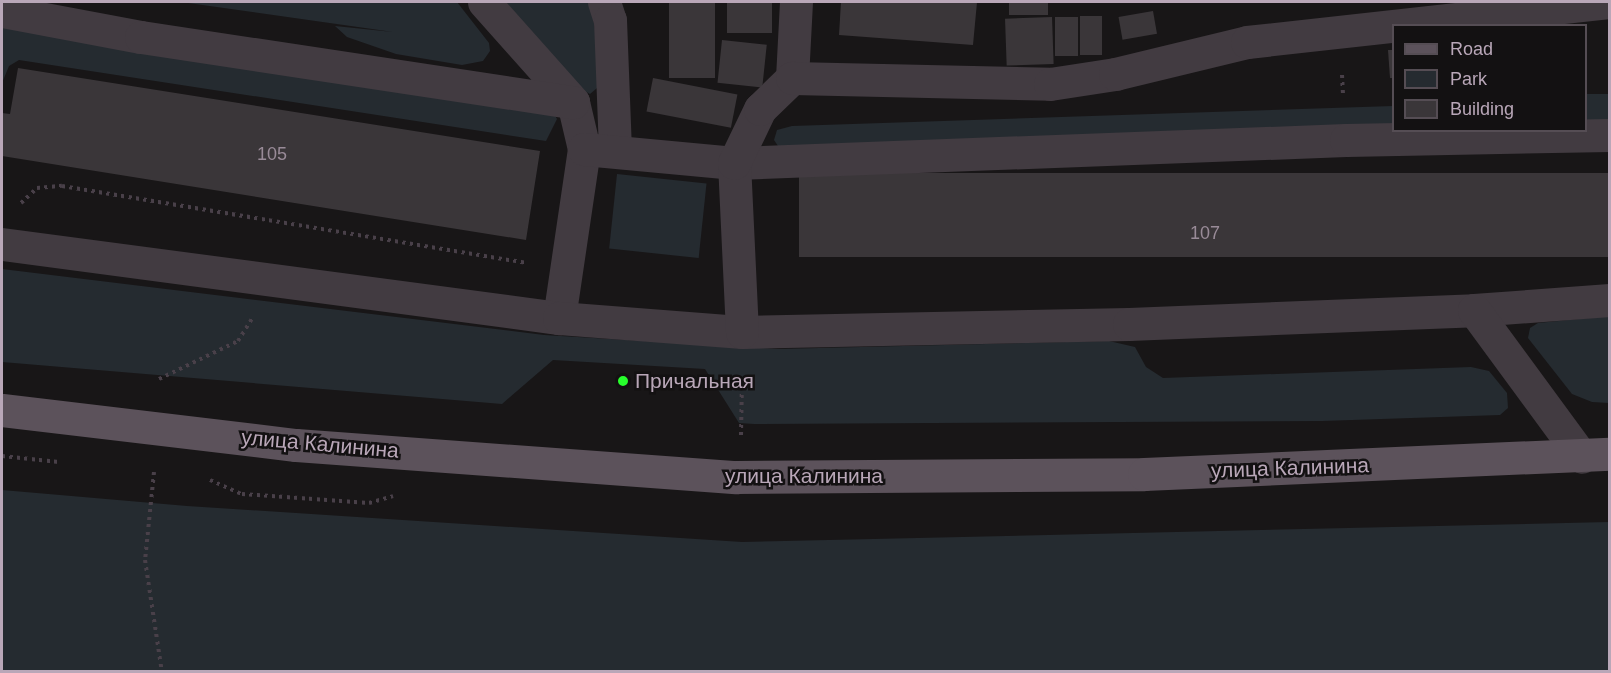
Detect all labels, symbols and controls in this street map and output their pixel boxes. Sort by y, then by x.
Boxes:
legend [1392,24,1587,132]
text: Road [1450,39,1493,59]
text: Park [1450,69,1487,89]
text: Building [1450,99,1514,119]
house number: 105 [257,143,287,165]
house number: 107 [1190,222,1220,244]
place label: Причальная [635,368,754,394]
marker: Причальная [616,374,630,388]
street label: улица Калинина [240,425,400,463]
street label: улица Калинина [1211,453,1369,483]
street label: улица Калинина [725,463,883,489]

